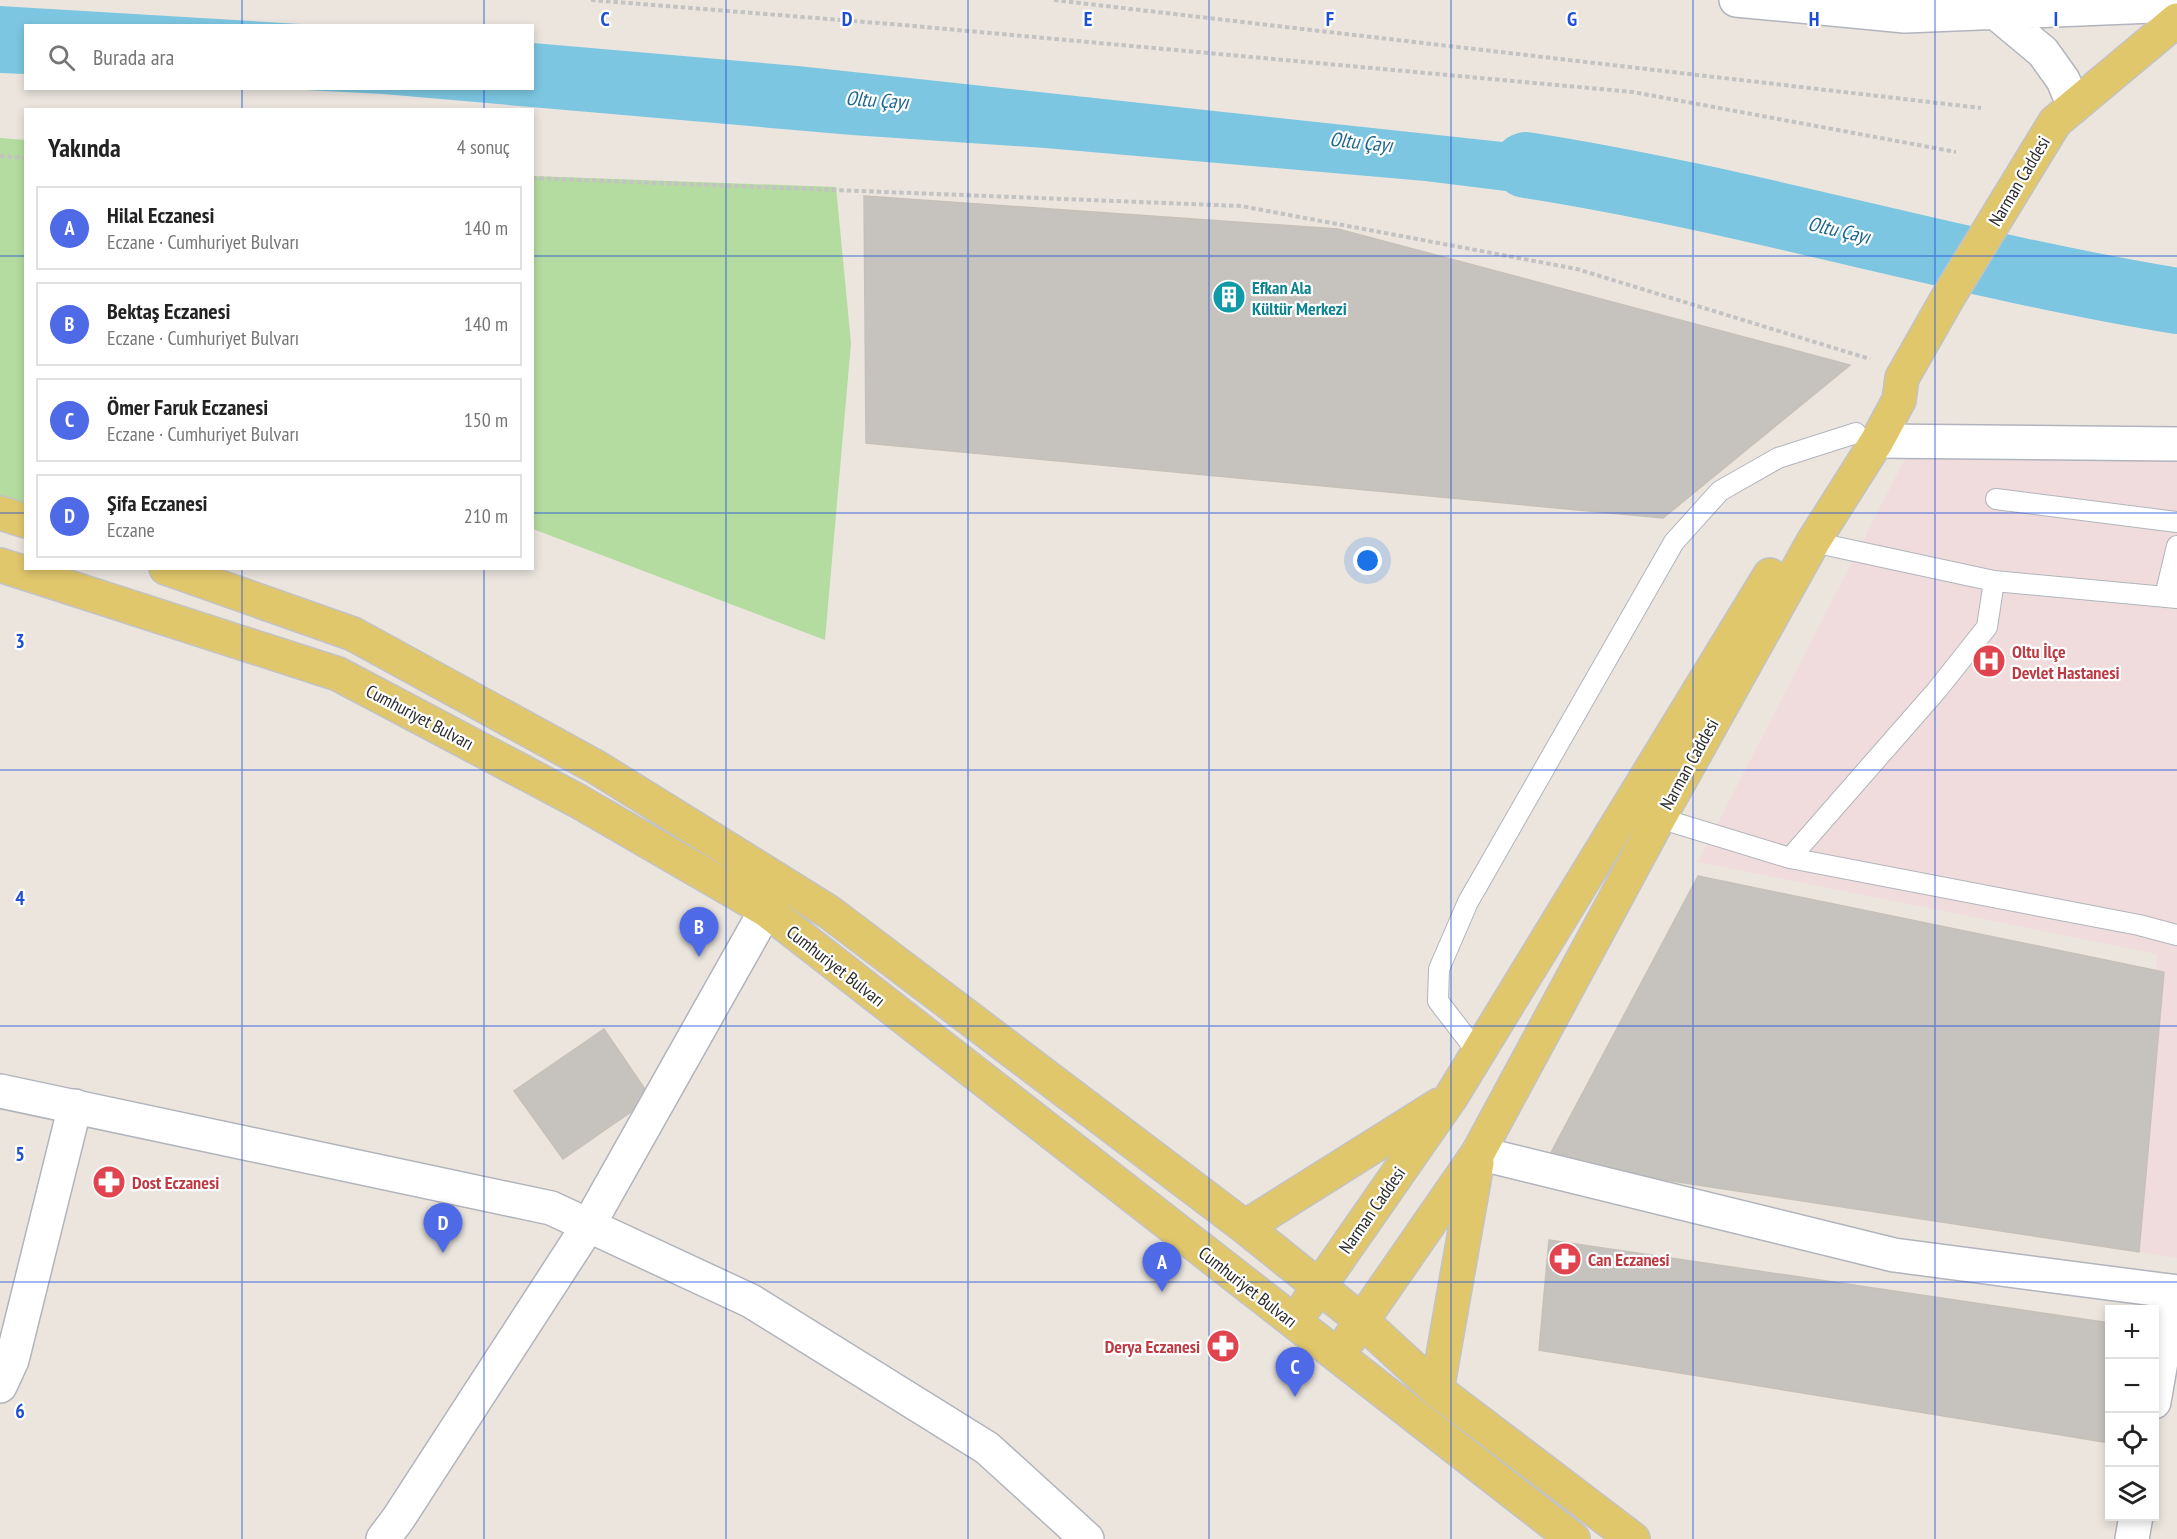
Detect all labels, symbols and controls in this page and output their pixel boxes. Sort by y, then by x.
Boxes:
text: C [600,6,610,32]
text: D [842,6,853,32]
text: E [1084,6,1092,32]
text: F [1326,6,1334,32]
text: G [1567,6,1577,32]
text: H [1809,6,1819,32]
text: I [2054,6,2058,32]
search box [24,24,534,90]
icon: search [45,41,78,74]
text: Burada ara [93,43,174,71]
water label: Oltu Çayı [845,85,911,115]
water label: Oltu Çayı [1328,126,1395,158]
text: Yakında [48,131,121,164]
street label: Narman Caddesi [1983,132,2055,230]
text: 4 sonuç [457,134,510,160]
text: Hilal Eczanesi [107,201,214,229]
water label: Oltu Çayı [1805,210,1874,250]
text: A [64,215,75,241]
text: 140 m [464,215,508,241]
text: Eczane · Cumhuriyet Bulvarı [107,229,299,255]
place label: Efkan Ala Kültür Merkezi [1252,276,1347,320]
building icon: Efkan Ala Kültür Merkezi [1211,279,1247,315]
text: Bektaş Eczanesi [107,297,230,325]
text: B [65,311,74,337]
text: 140 m [464,311,508,337]
text: Eczane · Cumhuriyet Bulvarı [107,325,299,351]
text: Ömer Faruk Eczanesi [107,393,268,421]
text: C [65,407,74,433]
text: 150 m [464,407,508,433]
text: Eczane · Cumhuriyet Bulvarı [107,421,299,447]
text: Şifa Eczanesi [107,489,208,517]
text: D [64,503,75,529]
text: 210 m [464,503,508,529]
text: Eczane [107,517,155,543]
your location [1353,546,1382,575]
text: 3 [15,628,25,654]
place label: Oltu İlçe Devlet Hastanesi [2012,640,2119,684]
hospital icon: Oltu İlçe Devlet Hastanesi [1971,643,2007,679]
street label: Cumhuriyet Bulvarı [362,679,478,755]
street label: Narman Caddesi [1655,714,1723,814]
text: 4 [15,885,25,911]
pin: B [680,908,718,957]
street label: Cumhuriyet Bulvarı [782,920,890,1012]
text: 5 [15,1141,25,1167]
street label: Narman Caddesi [1334,1162,1410,1258]
pharmacy icon: Dost Eczanesi [91,1164,127,1200]
place label: Dost Eczanesi [132,1171,219,1194]
pin: D [424,1204,462,1253]
street label: Cumhuriyet Bulvarı [1194,1241,1302,1333]
pharmacy icon: Can Eczanesi [1547,1241,1583,1277]
pin: A [1142,1242,1182,1292]
place label: Can Eczanesi [1588,1248,1670,1271]
map controls [2105,1305,2159,1521]
button: + [2105,1305,2159,1359]
pharmacy icon: Derya Eczanesi [1205,1328,1241,1364]
place label: Derya Eczanesi [1105,1335,1200,1358]
pin: C [1276,1348,1314,1397]
button: − [2105,1359,2159,1413]
text: 6 [15,1398,25,1424]
button: locate [2105,1413,2159,1467]
button: layers [2105,1467,2159,1521]

